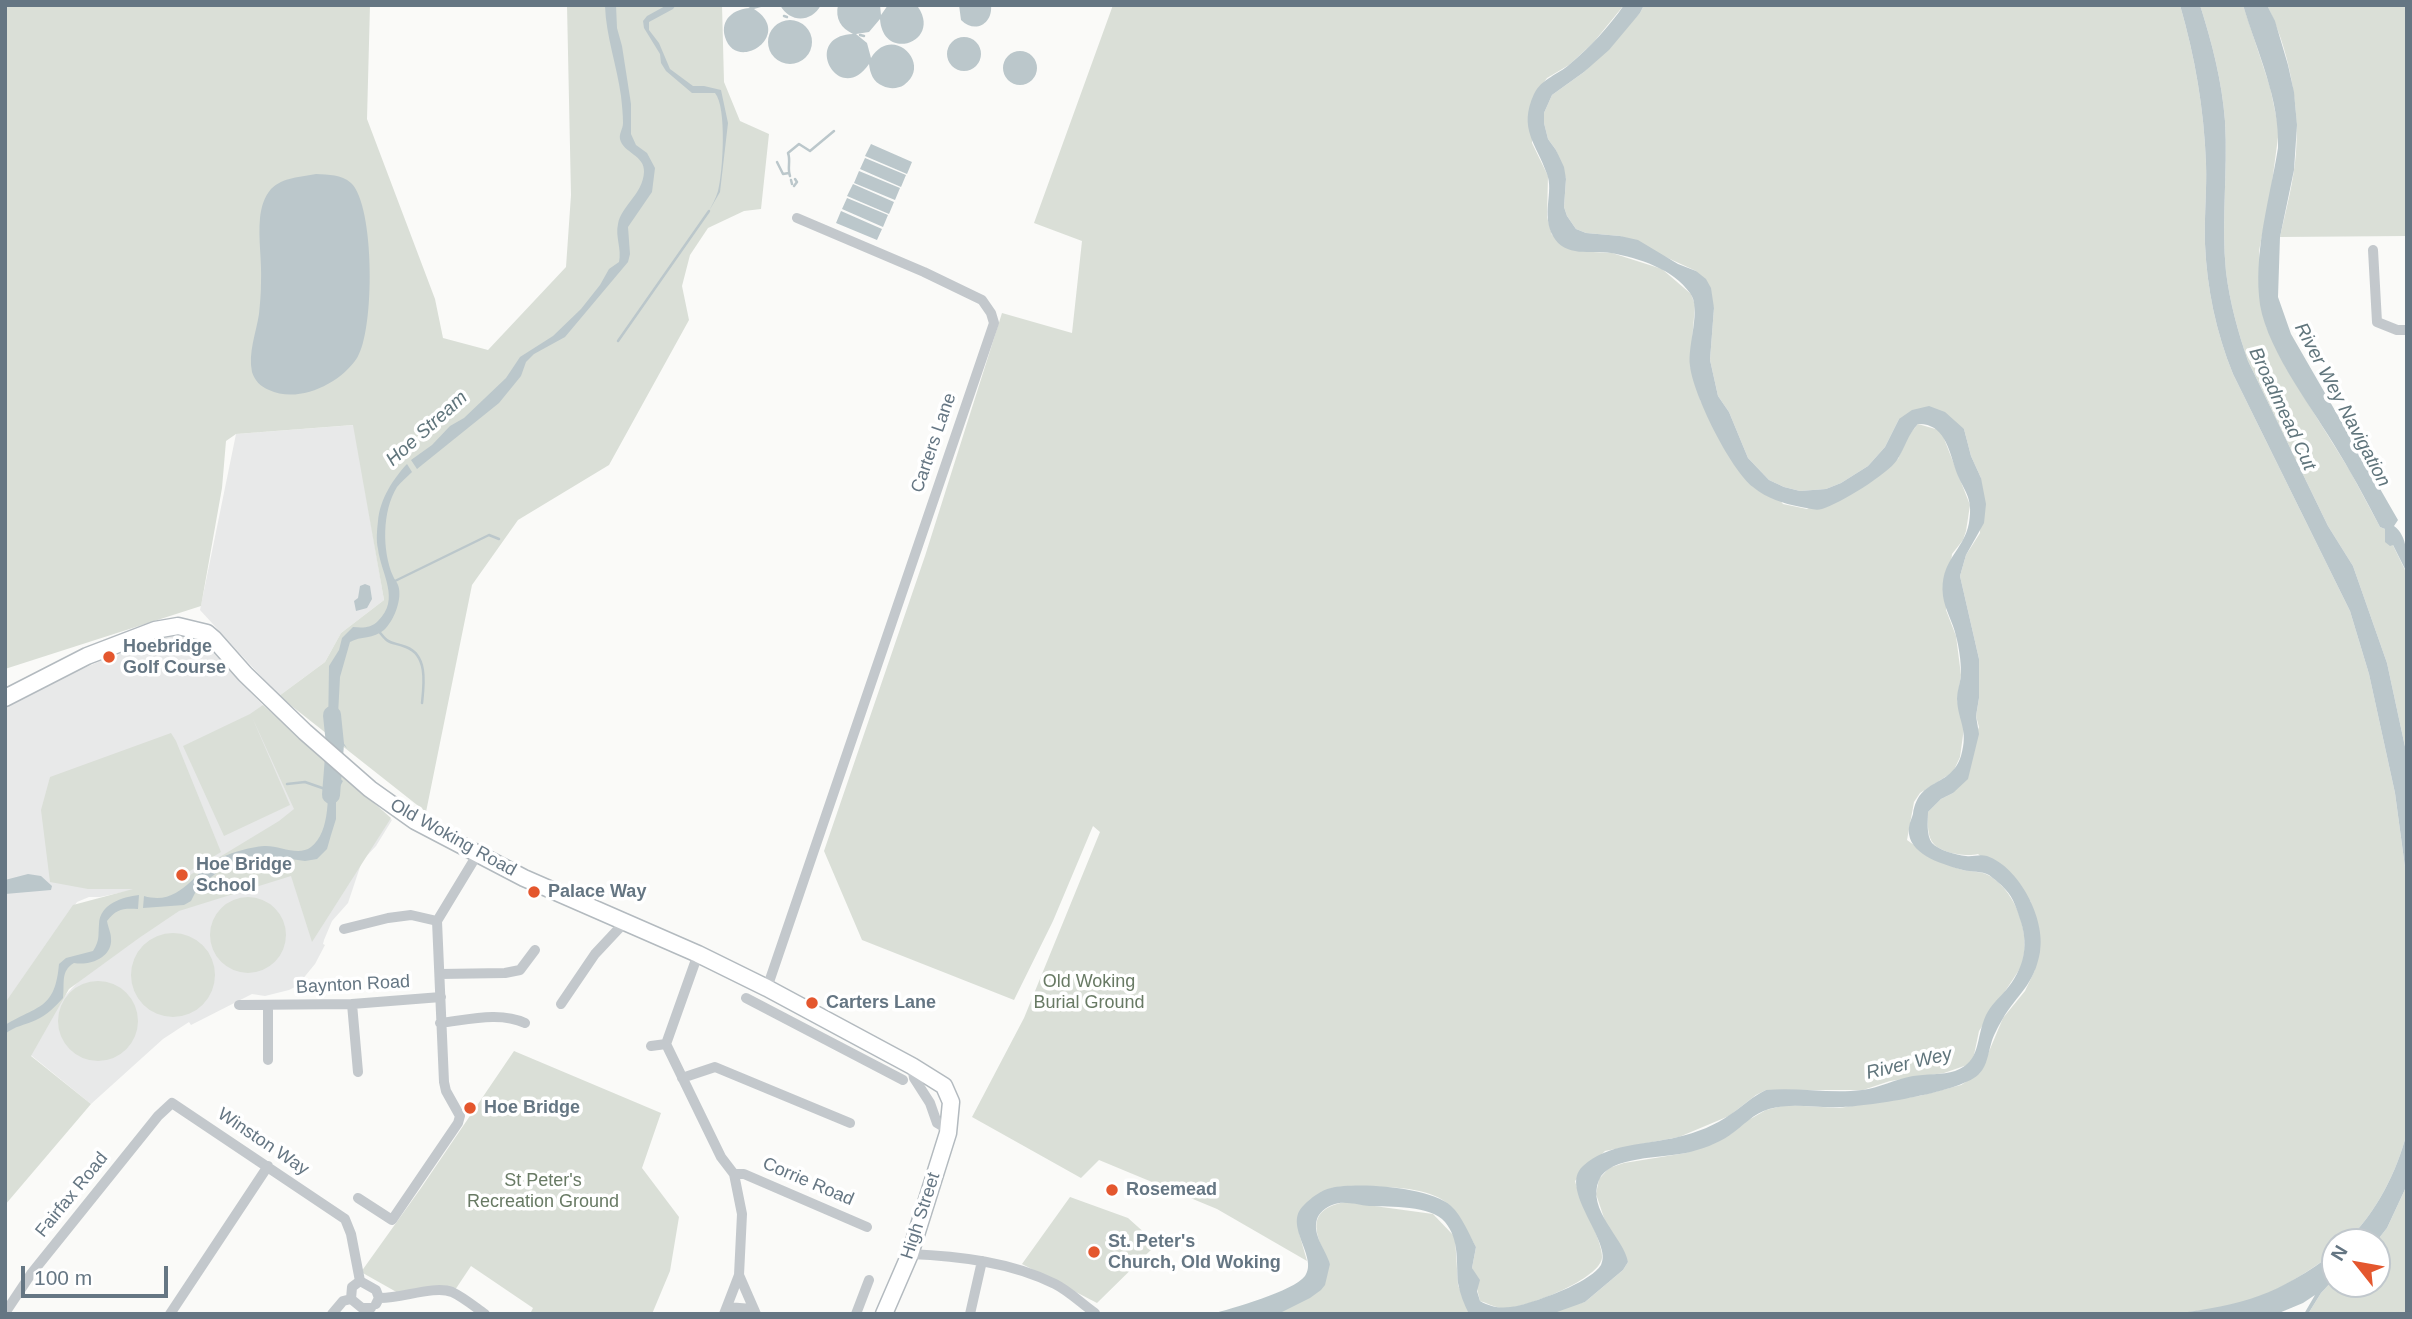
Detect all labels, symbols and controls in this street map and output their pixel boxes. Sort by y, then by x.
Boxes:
water label: River Wey Navigation [2289,319,2395,491]
water label: Broadmead Cut [2244,344,2320,474]
water label: Hoe Stream [382,387,472,471]
street label: Carters Lane [907,390,961,496]
place label: Hoebridge Golf Course [123,636,226,678]
marker: Hoebridge Golf Course [101,649,117,665]
street label: Old Woking Road [386,794,520,882]
place label: Hoe Bridge School [196,854,292,896]
marker: Hoe Bridge School [174,867,190,883]
place label: Palace Way [548,881,646,903]
marker: Palace Way [526,884,542,900]
street label: Baynton Road [295,971,411,999]
park label: Old Woking Burial Ground [1033,971,1145,1014]
place label: Carters Lane [826,992,936,1014]
marker: Carters Lane [804,995,820,1011]
water label: River Wey [1864,1043,1954,1085]
place label: Hoe Bridge [484,1097,580,1119]
marker: Hoe Bridge [462,1100,478,1116]
street label: Winston Way [213,1104,313,1180]
street label: Fairfax Road [31,1148,113,1242]
street label: Corrie Road [759,1153,857,1211]
park label: St Peter's Recreation Ground [467,1170,619,1212]
street label: High Street [897,1170,945,1262]
place label: Rosemead [1126,1179,1217,1201]
marker: Rosemead [1104,1182,1120,1198]
north arrow [2321,1228,2391,1298]
place label: St. Peter's Church, Old Woking [1108,1231,1281,1274]
text: N [2327,1242,2352,1264]
marker: St. Peter's Church, Old Woking [1086,1244,1102,1260]
scale bar [24,1252,172,1296]
text: 100 m [34,1266,92,1289]

